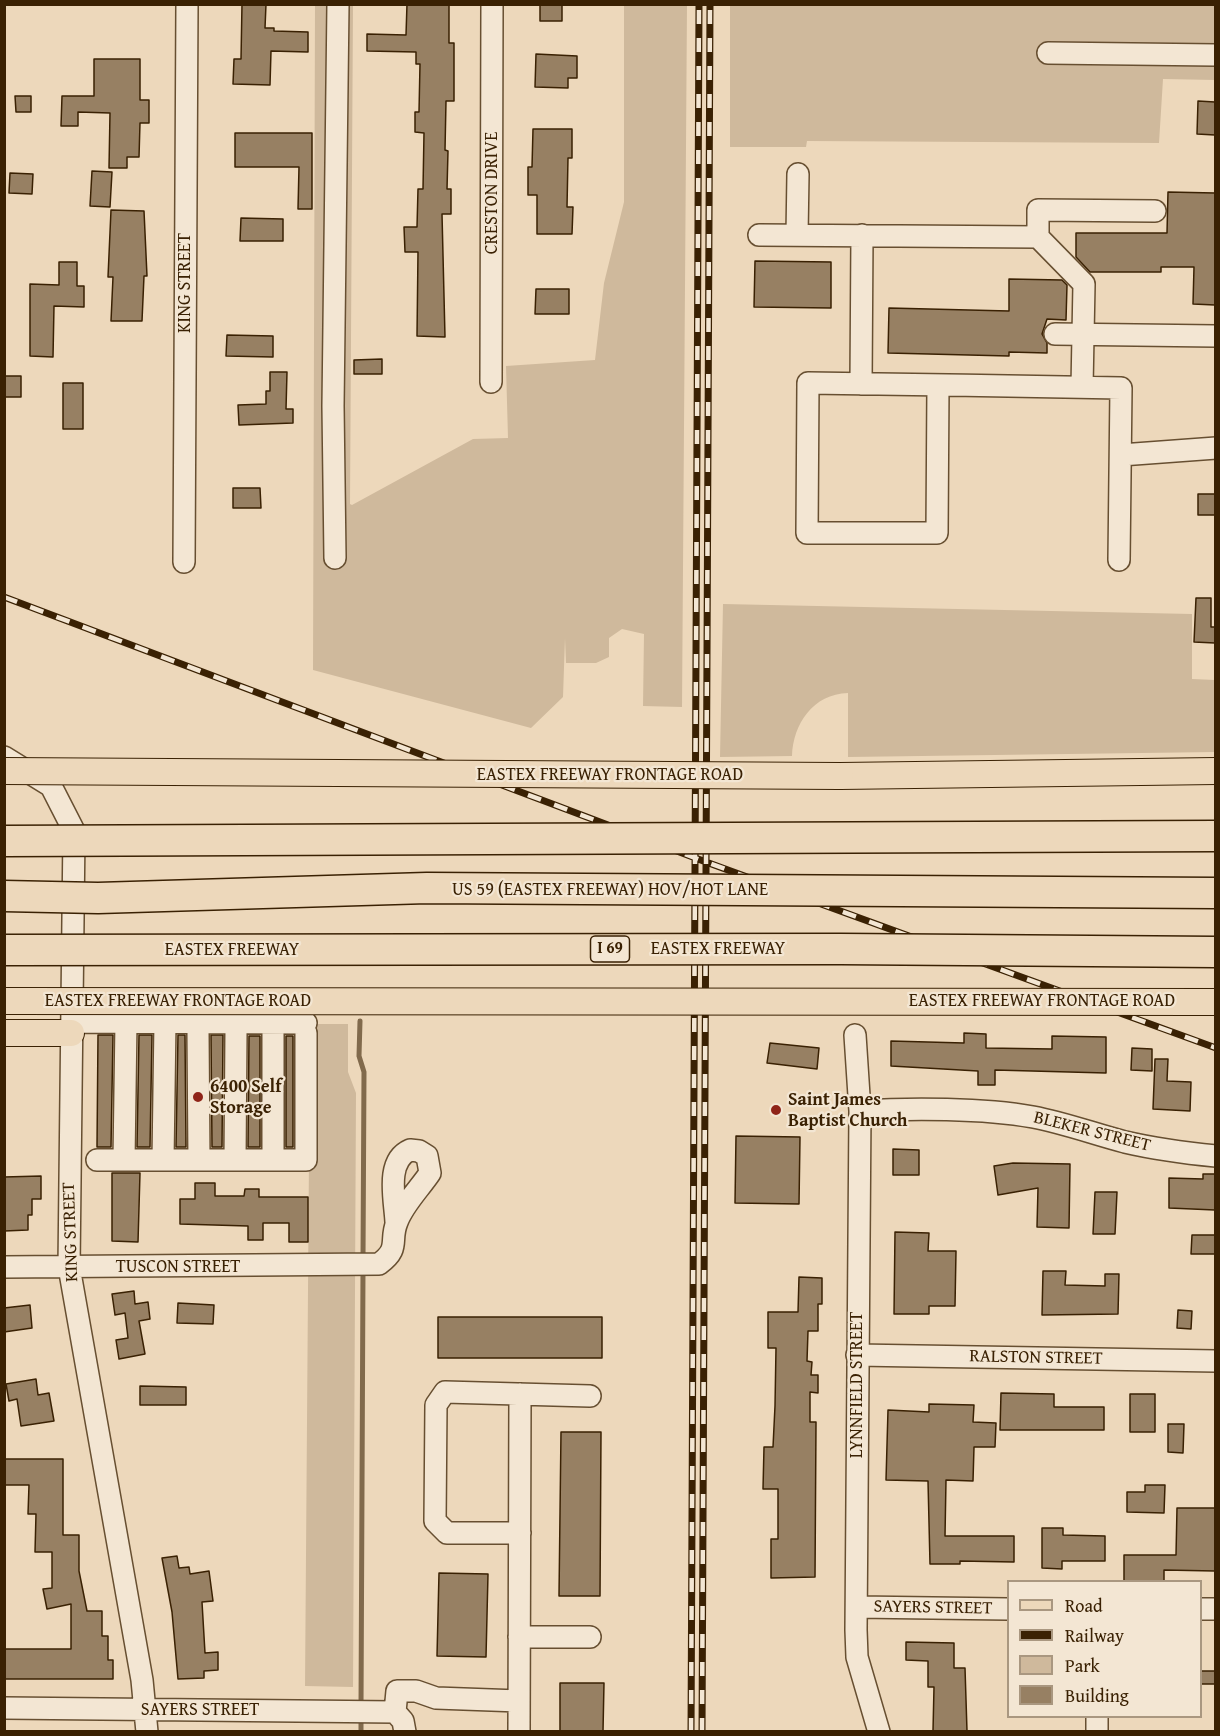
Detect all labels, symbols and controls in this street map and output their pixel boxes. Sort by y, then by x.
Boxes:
street label: CRESTON DRIVE [481,132,503,254]
street label: KING STREET [174,233,196,333]
street label: EASTEX FREEWAY FRONTAGE ROAD [477,764,743,786]
street label: US 59 (EASTEX FREEWAY) HOV/HOT LANE [452,879,768,901]
road number: I 69 [590,936,630,962]
street label: EASTEX FREEWAY [651,938,785,960]
street label: EASTEX FREEWAY [165,939,299,961]
street label: EASTEX FREEWAY FRONTAGE ROAD [45,990,311,1012]
street label: EASTEX FREEWAY FRONTAGE ROAD [909,990,1175,1012]
place label: 6400 Self Storage [210,1076,281,1118]
place label: Saint James Baptist Church [788,1089,907,1132]
marker: 6400 Self Storage [191,1090,205,1104]
marker: Saint James Baptist Church [769,1103,783,1117]
street label: BLEKER STREET [1031,1107,1153,1157]
street label: KING STREET [58,1182,84,1282]
street label: TUSCON STREET [116,1256,240,1278]
street label: LYNNFIELD STREET [846,1312,868,1458]
street label: RALSTON STREET [969,1346,1103,1370]
legend [1007,1580,1202,1718]
text: Road [1065,1592,1103,1619]
street label: SAYERS STREET [873,1596,993,1620]
text: Railway [1065,1622,1124,1649]
text: Park [1065,1652,1100,1679]
text: Building [1065,1682,1129,1709]
street label: SAYERS STREET [141,1699,259,1721]

